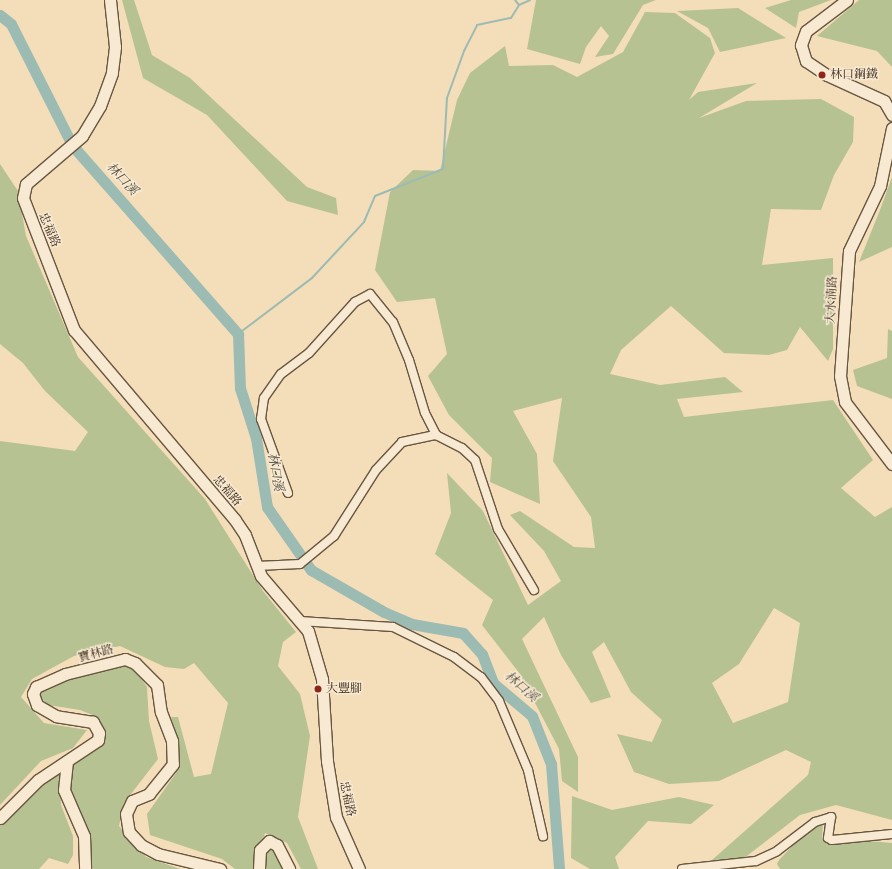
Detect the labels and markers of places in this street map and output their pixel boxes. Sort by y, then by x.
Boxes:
place label: 林口鋼鐵 [830,68,878,82]
marker: 林口鋼鐵 [817,70,827,80]
place label: 大豐腳 [326,682,362,696]
marker: 大豐腳 [313,684,323,694]

